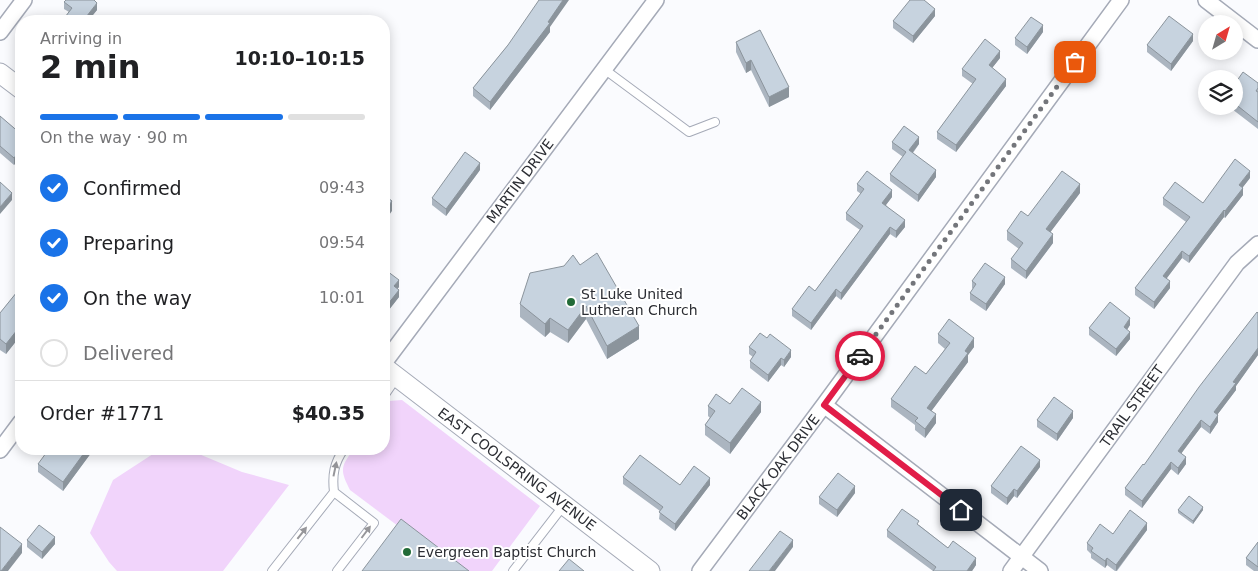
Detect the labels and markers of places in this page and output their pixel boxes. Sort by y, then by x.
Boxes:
pin [1054,41,1096,83]
place label: St Luke United Lutheran Church [581,286,698,318]
marker: St Luke United Lutheran Church [565,296,577,308]
pin [940,489,982,531]
place label: Evergreen Baptist Church [417,544,596,560]
marker: Evergreen Baptist Church [401,546,413,558]

